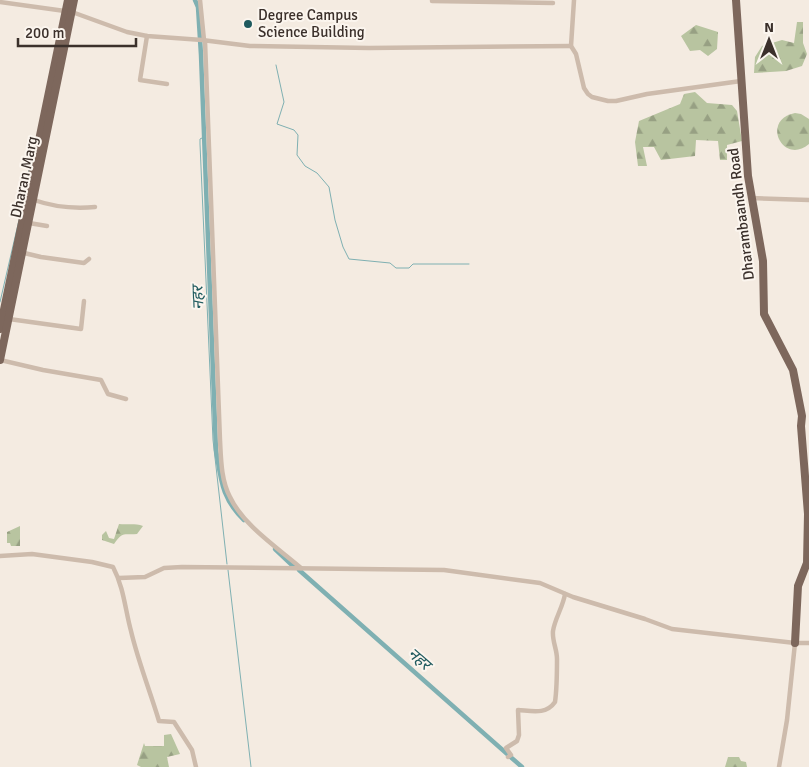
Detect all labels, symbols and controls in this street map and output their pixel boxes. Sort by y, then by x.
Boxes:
place label: Degree Campus Science Building [258,6,365,41]
scale bar [18,15,135,47]
north arrow [744,15,794,65]
marker: Degree Campus Science Building [242,18,254,30]
text: N [764,19,774,36]
text: 200 m [25,24,65,42]
street label: Dharan Marg [7,134,41,219]
street label: Dharambaandh Road [724,147,758,281]
water label: नहर [187,282,208,310]
water label: नहर [403,644,437,677]

